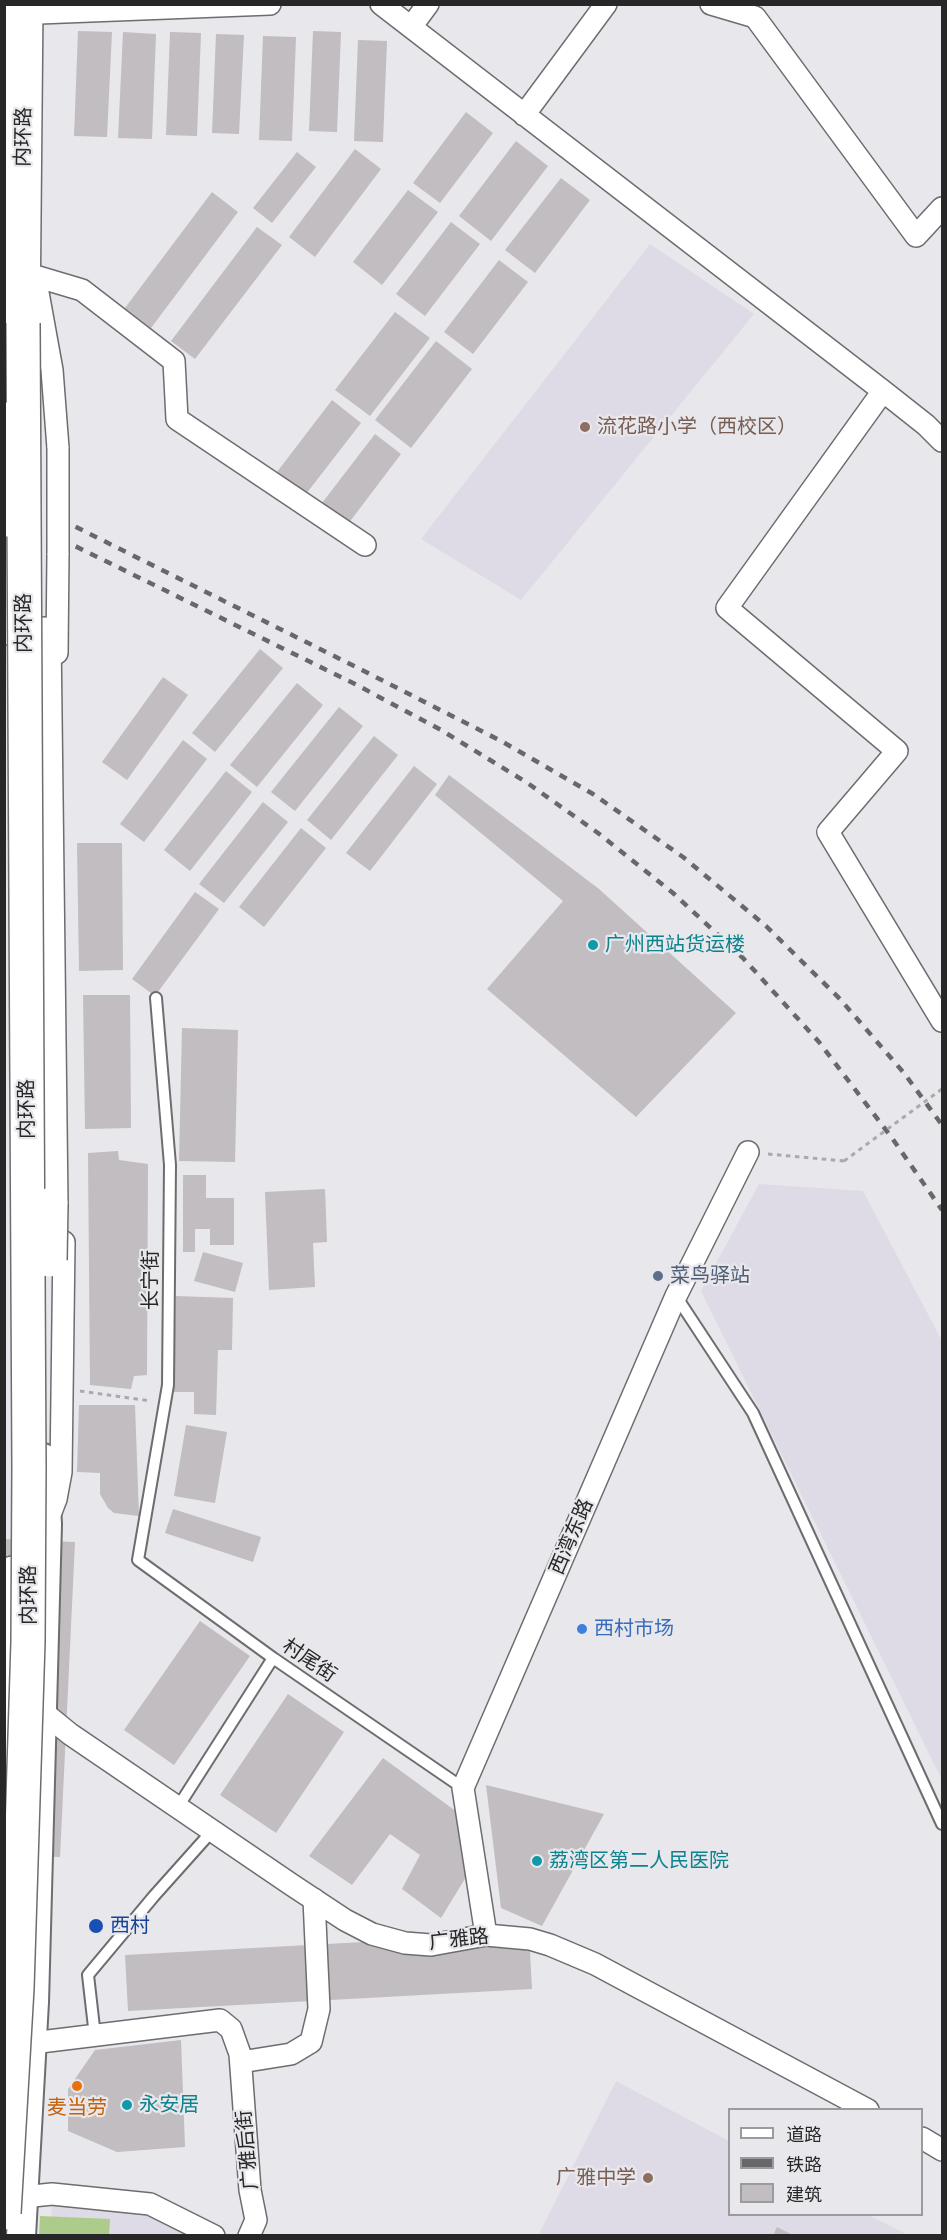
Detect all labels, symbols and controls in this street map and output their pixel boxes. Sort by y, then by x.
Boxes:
street label: 内环路 [11,107,37,167]
place label: 流花路小学（西校区） [597,415,797,439]
marker: 流花路小学（西校区） [578,420,592,434]
street label: 内环路 [12,593,36,653]
place label: 广州西站货运楼 [605,933,745,957]
marker: 广州西站货运楼 [586,938,600,952]
street label: 内环路 [15,1079,39,1139]
street label: 长宁街 [139,1250,163,1310]
place label: 菜鸟驿站 [670,1264,750,1288]
marker: 菜鸟驿站 [651,1269,665,1283]
street label: 西湾东路 [545,1495,599,1579]
street label: 内环路 [17,1565,41,1625]
place label: 西村市场 [594,1617,674,1641]
marker: 西村市场 [575,1622,589,1636]
street label: 村尾街 [277,1634,341,1688]
place label: 荔湾区第二人民医院 [549,1849,729,1873]
marker: 荔湾区第二人民医院 [530,1854,544,1868]
place label: 西村 [110,1914,150,1938]
marker: 西村 [87,1917,105,1935]
street label: 广雅路 [428,1925,490,1955]
marker: 麦当劳 [70,2079,84,2093]
place label: 永安居 [139,2093,199,2117]
place label: 麦当劳 [47,2096,107,2120]
marker: 永安居 [120,2098,134,2112]
legend [728,2108,923,2216]
street label: 广雅后街 [233,2109,263,2191]
text: 道路 [786,2124,822,2146]
text: 铁路 [786,2154,822,2176]
place label: 广雅中学 [556,2166,636,2190]
marker: 广雅中学 [641,2171,655,2185]
text: 建筑 [786,2184,822,2206]

